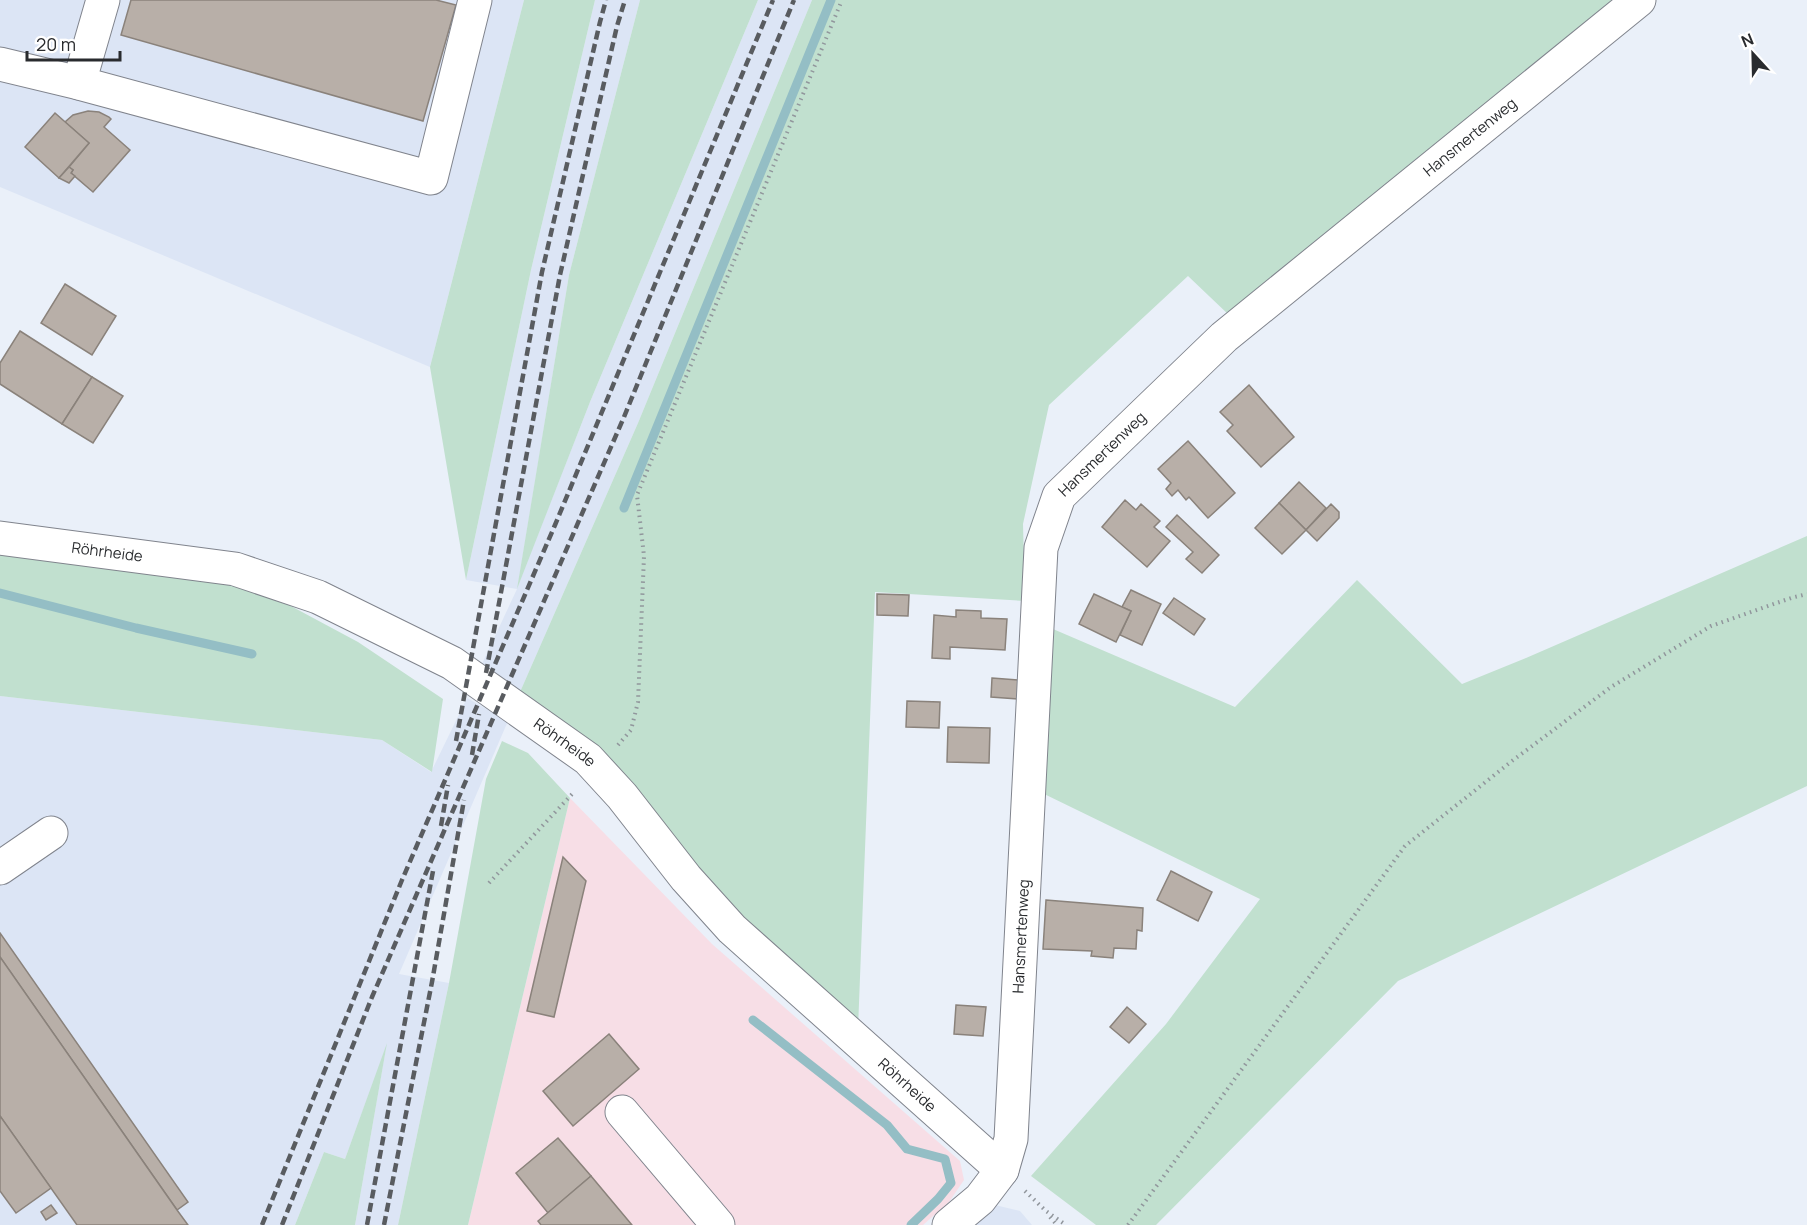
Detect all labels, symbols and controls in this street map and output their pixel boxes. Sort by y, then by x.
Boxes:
scale bar [27,24,120,62]
north arrow [1723,24,1783,84]
text: N [1738,28,1757,52]
text: 20 m [36,32,76,56]
street label: Hansmertenweg [1419,93,1521,181]
street label: Hansmertenweg [1053,407,1150,501]
street label: Röhrheide [70,537,144,567]
street label: Röhrheide [530,713,601,771]
street label: Hansmertenweg [1007,879,1034,994]
street label: Röhrheide [874,1053,941,1117]

